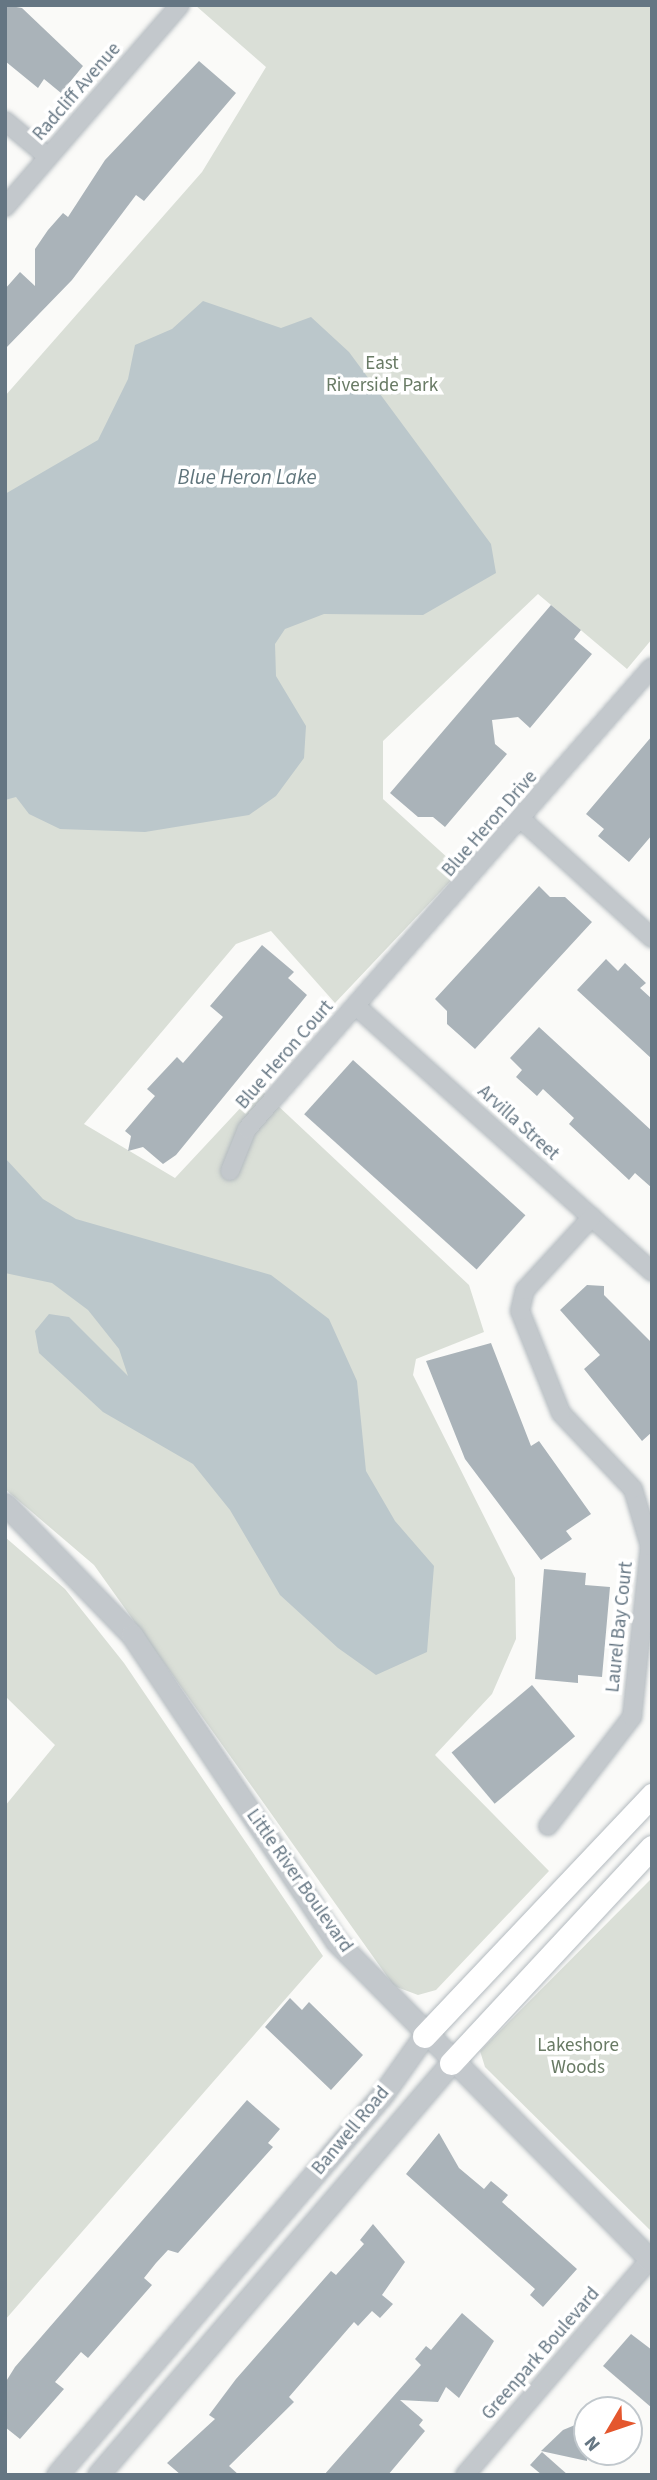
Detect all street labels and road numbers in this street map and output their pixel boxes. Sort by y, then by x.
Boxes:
street label: Radcliff Avenue [28,38,126,146]
street label: Blue Heron Drive [438,766,542,882]
street label: Blue Heron Court [232,996,338,1114]
street label: Arvilla Street [473,1081,563,1165]
street label: Laurel Bay Court [602,1560,638,1694]
street label: Little River Boulevard [241,1805,357,1957]
street label: Banwell Road [307,2082,395,2180]
street label: Greenpark Boulevard [477,2283,605,2425]

